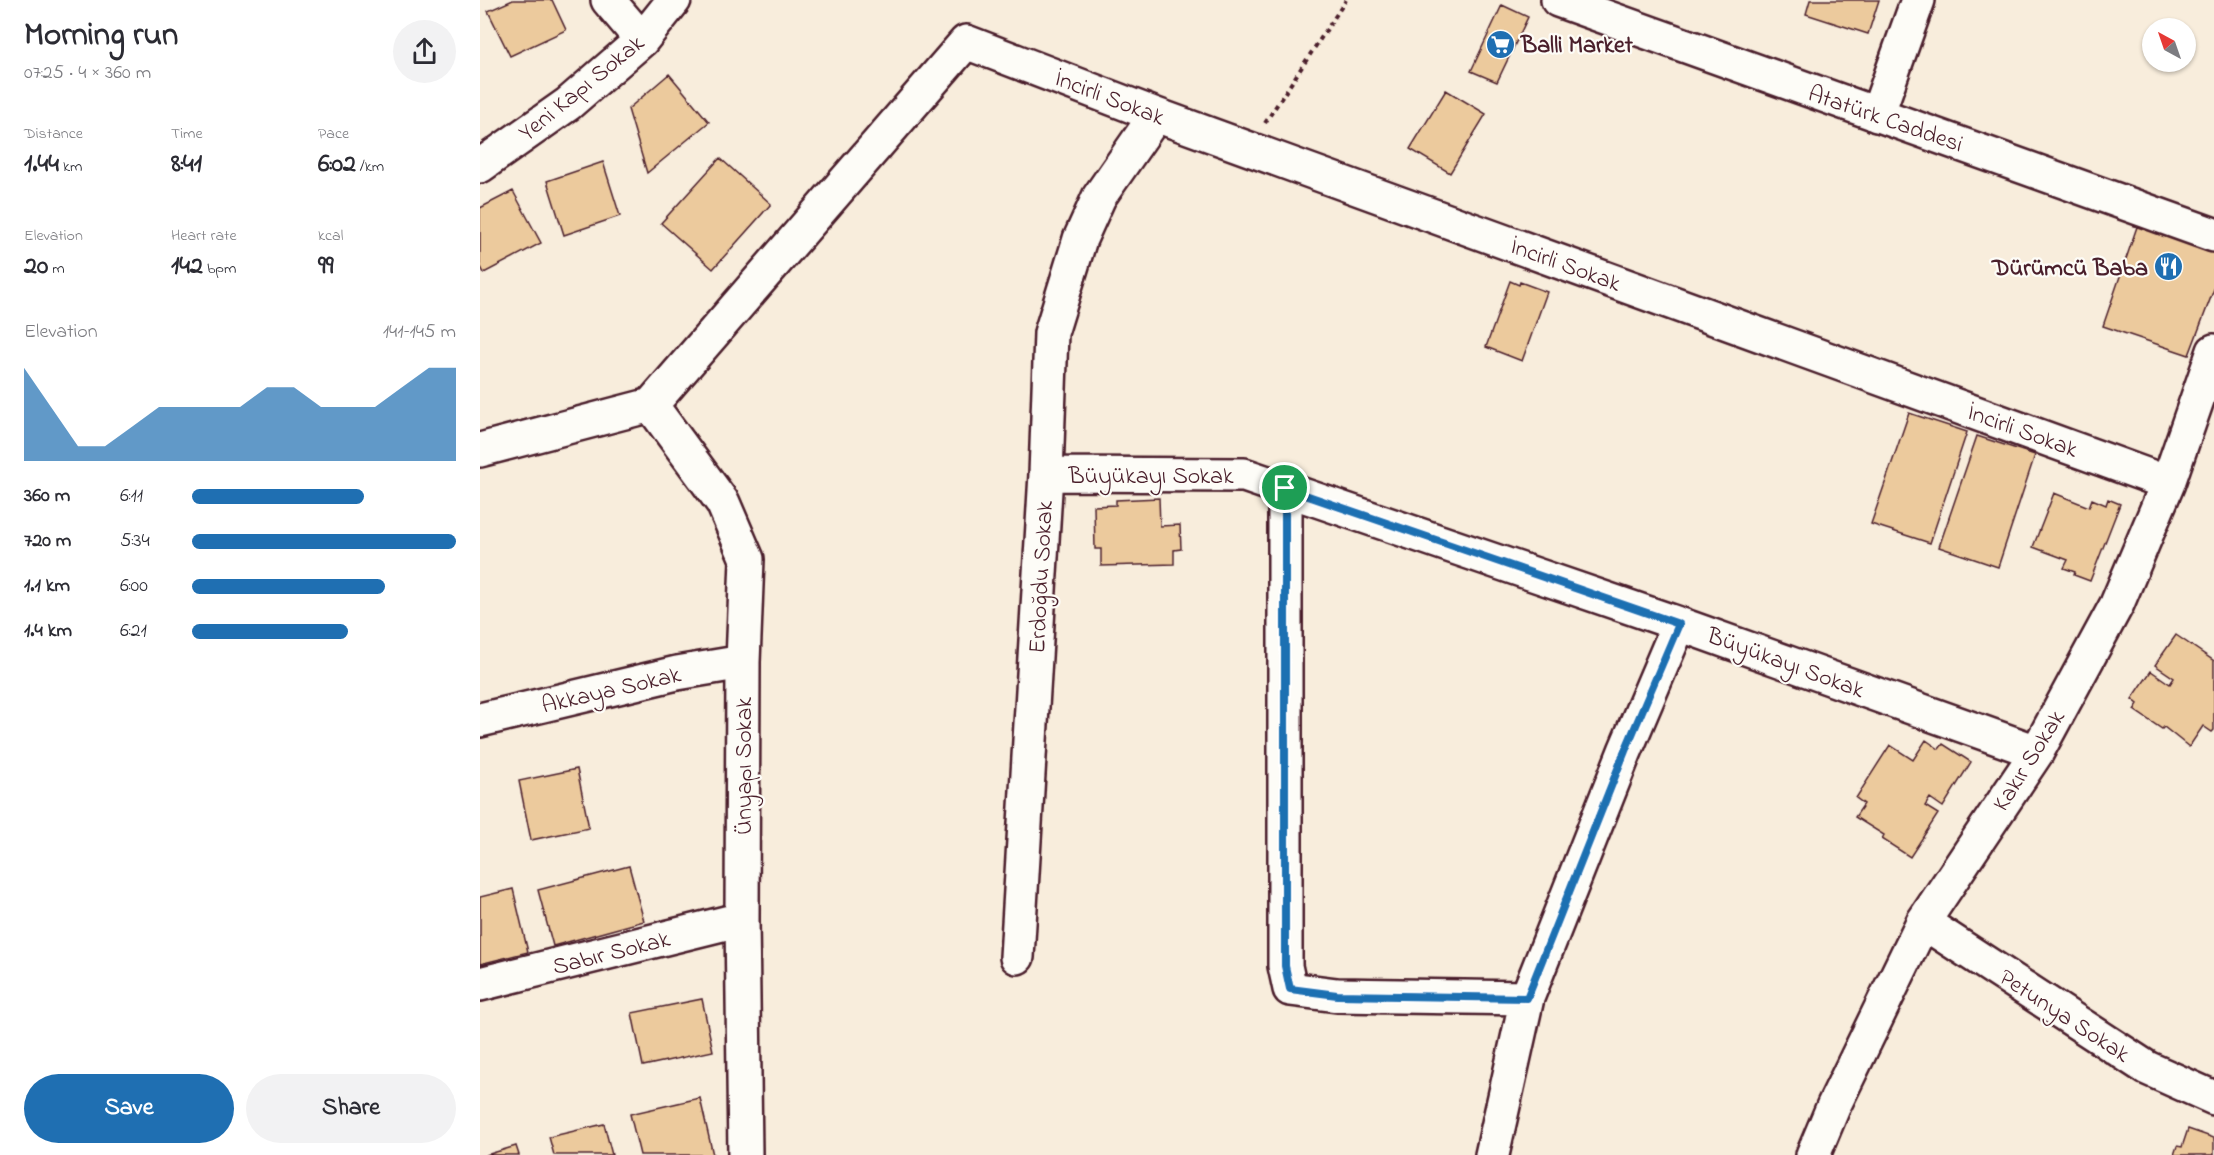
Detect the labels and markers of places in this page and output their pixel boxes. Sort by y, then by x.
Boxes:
supermarket icon: Balli Market [1484,28,1516,60]
place label: Balli Market [1520,29,1634,64]
restaurant icon: Dürümcü Baba [2153,251,2185,283]
place label: Dürümcü Baba [1991,252,2148,287]
pin [1259,462,1310,513]

